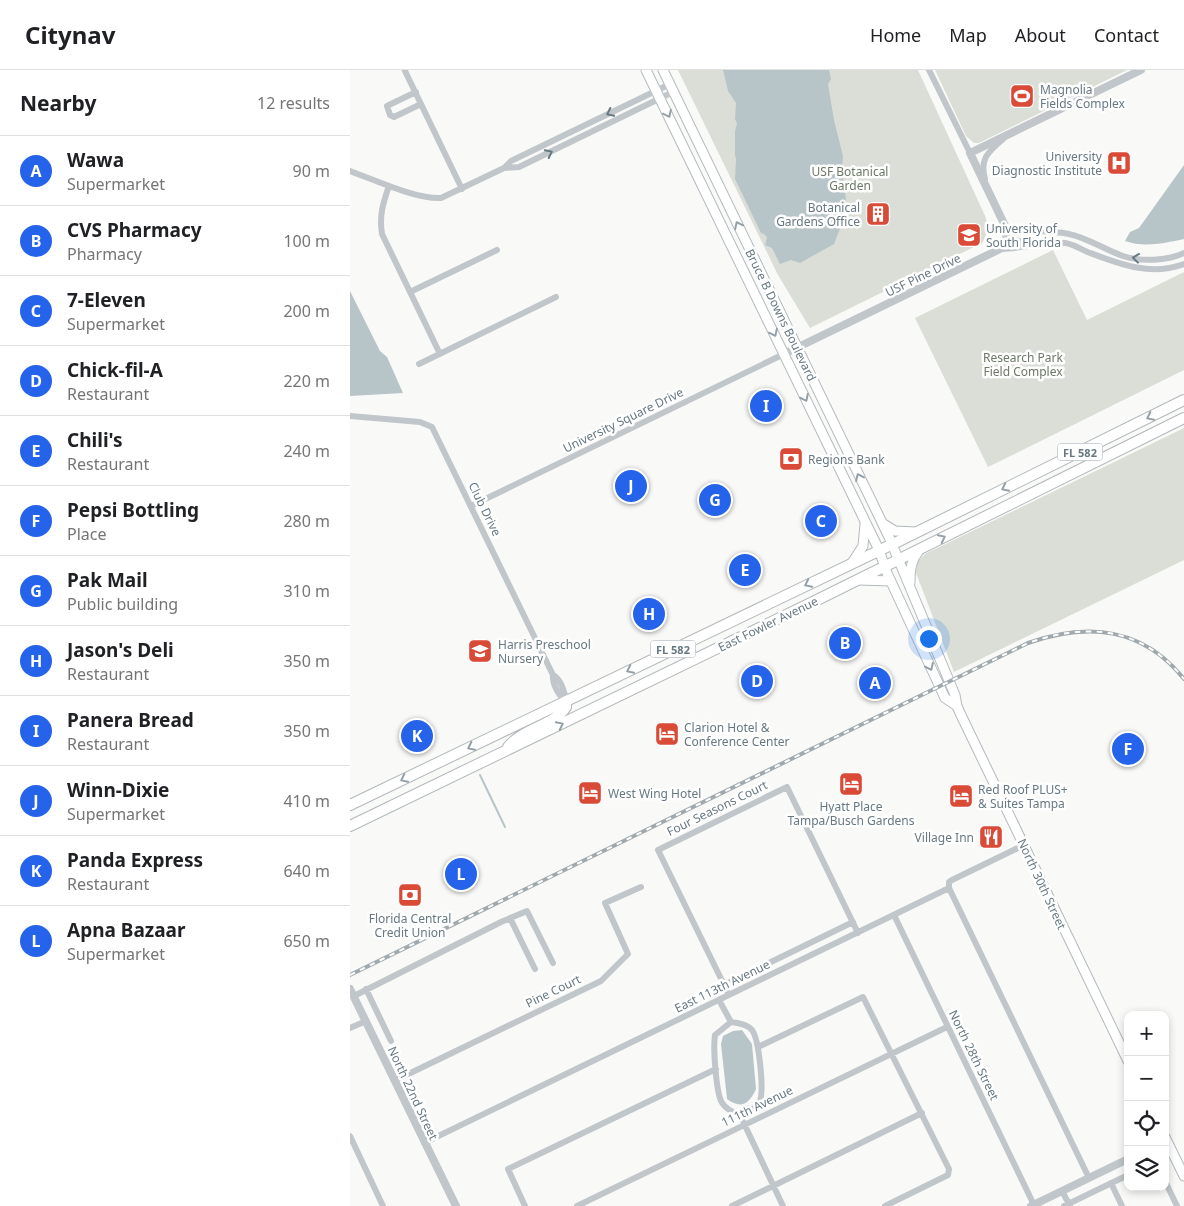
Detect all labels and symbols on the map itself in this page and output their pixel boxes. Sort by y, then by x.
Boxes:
place label: Magnolia Fields Complex [1040,81,1126,112]
sports icon: Magnolia Fields Complex [1009,83,1035,109]
one-way arrow [606,107,615,117]
one-way arrow [661,109,672,118]
one-way arrow [544,148,553,159]
place label: University Diagnostic Institute [992,148,1103,179]
hospital icon: University Diagnostic Institute [1106,150,1132,176]
park label: USF Botanical Garden [812,163,888,194]
place label: Botanical Gardens Office [776,199,860,230]
building icon: Botanical Gardens Office [865,201,891,227]
place label: University of South Florida [986,220,1061,251]
one-way arrow [735,222,745,231]
school or university icon: University of South Florida [956,222,982,248]
street label: Bruce B Downs Boulevard [742,246,820,384]
street label: USF Pine Drive [882,249,964,301]
one-way arrow [1132,253,1140,264]
one-way arrow [767,328,778,337]
park label: Research Park Field Complex [983,349,1064,380]
street label: University Square Drive [560,383,686,457]
pin: I [750,387,782,425]
one-way arrow [799,393,810,402]
one-way arrow [1146,411,1155,421]
road number: FL 582 [1058,444,1102,461]
bank icon: Regions Bank [778,446,804,472]
place label: Regions Bank [808,451,885,468]
pin: J [615,467,647,505]
one-way arrow [855,473,865,482]
street label: Club Drive [465,479,506,539]
pin: G [699,481,731,519]
one-way arrow [1002,482,1011,492]
pin: C [805,502,837,540]
one-way arrow [937,534,946,545]
pin: E [729,551,761,589]
one-way arrow [804,578,813,588]
street label: East Fowler Avenue [715,592,821,656]
pin: H [633,595,665,633]
pin: B [829,624,861,662]
your location [916,626,942,652]
place label: Harris Preschool Nursery [498,636,591,667]
school or university icon: Harris Preschool Nursery [467,638,493,664]
road number: FL 582 [650,640,696,658]
pin: D [741,662,773,700]
one-way arrow [924,662,935,671]
one-way arrow [626,664,635,674]
pin: A [859,664,891,702]
pin: K [401,717,433,755]
place label: Clarion Hotel & Conference Center [684,719,790,750]
one-way arrow [555,720,564,731]
hotel icon: Clarion Hotel & Conference Center [654,721,680,747]
pin: F [1112,730,1144,768]
one-way arrow [468,741,477,751]
hotel icon: Hyatt Place Tampa/Busch Gardens [838,771,864,797]
one-way arrow [400,773,409,784]
street label: Four Seasons Court [664,776,771,840]
hotel icon: West Wing Hotel [577,780,603,806]
place label: Red Roof PLUS+ & Suites Tampa [978,781,1068,812]
hotel icon: Red Roof PLUS+ & Suites Tampa [948,783,974,809]
place label: West Wing Hotel [608,785,701,802]
place label: Hyatt Place Tampa/Busch Gardens [788,798,915,829]
restaurant icon: Village Inn [978,824,1004,850]
place label: Village Inn [915,829,974,846]
street label: North 30th Street [1014,836,1071,933]
pin: L [445,855,477,893]
bank icon: Florida Central Credit Union [397,882,423,908]
place label: Florida Central Credit Union [369,910,451,941]
street label: East 113th Avenue [671,955,773,1016]
street label: Pine Court [523,970,584,1012]
street label: North 28th Street [945,1007,1003,1104]
street label: North 22nd Street [384,1043,442,1143]
street label: 111th Avenue [718,1081,796,1131]

